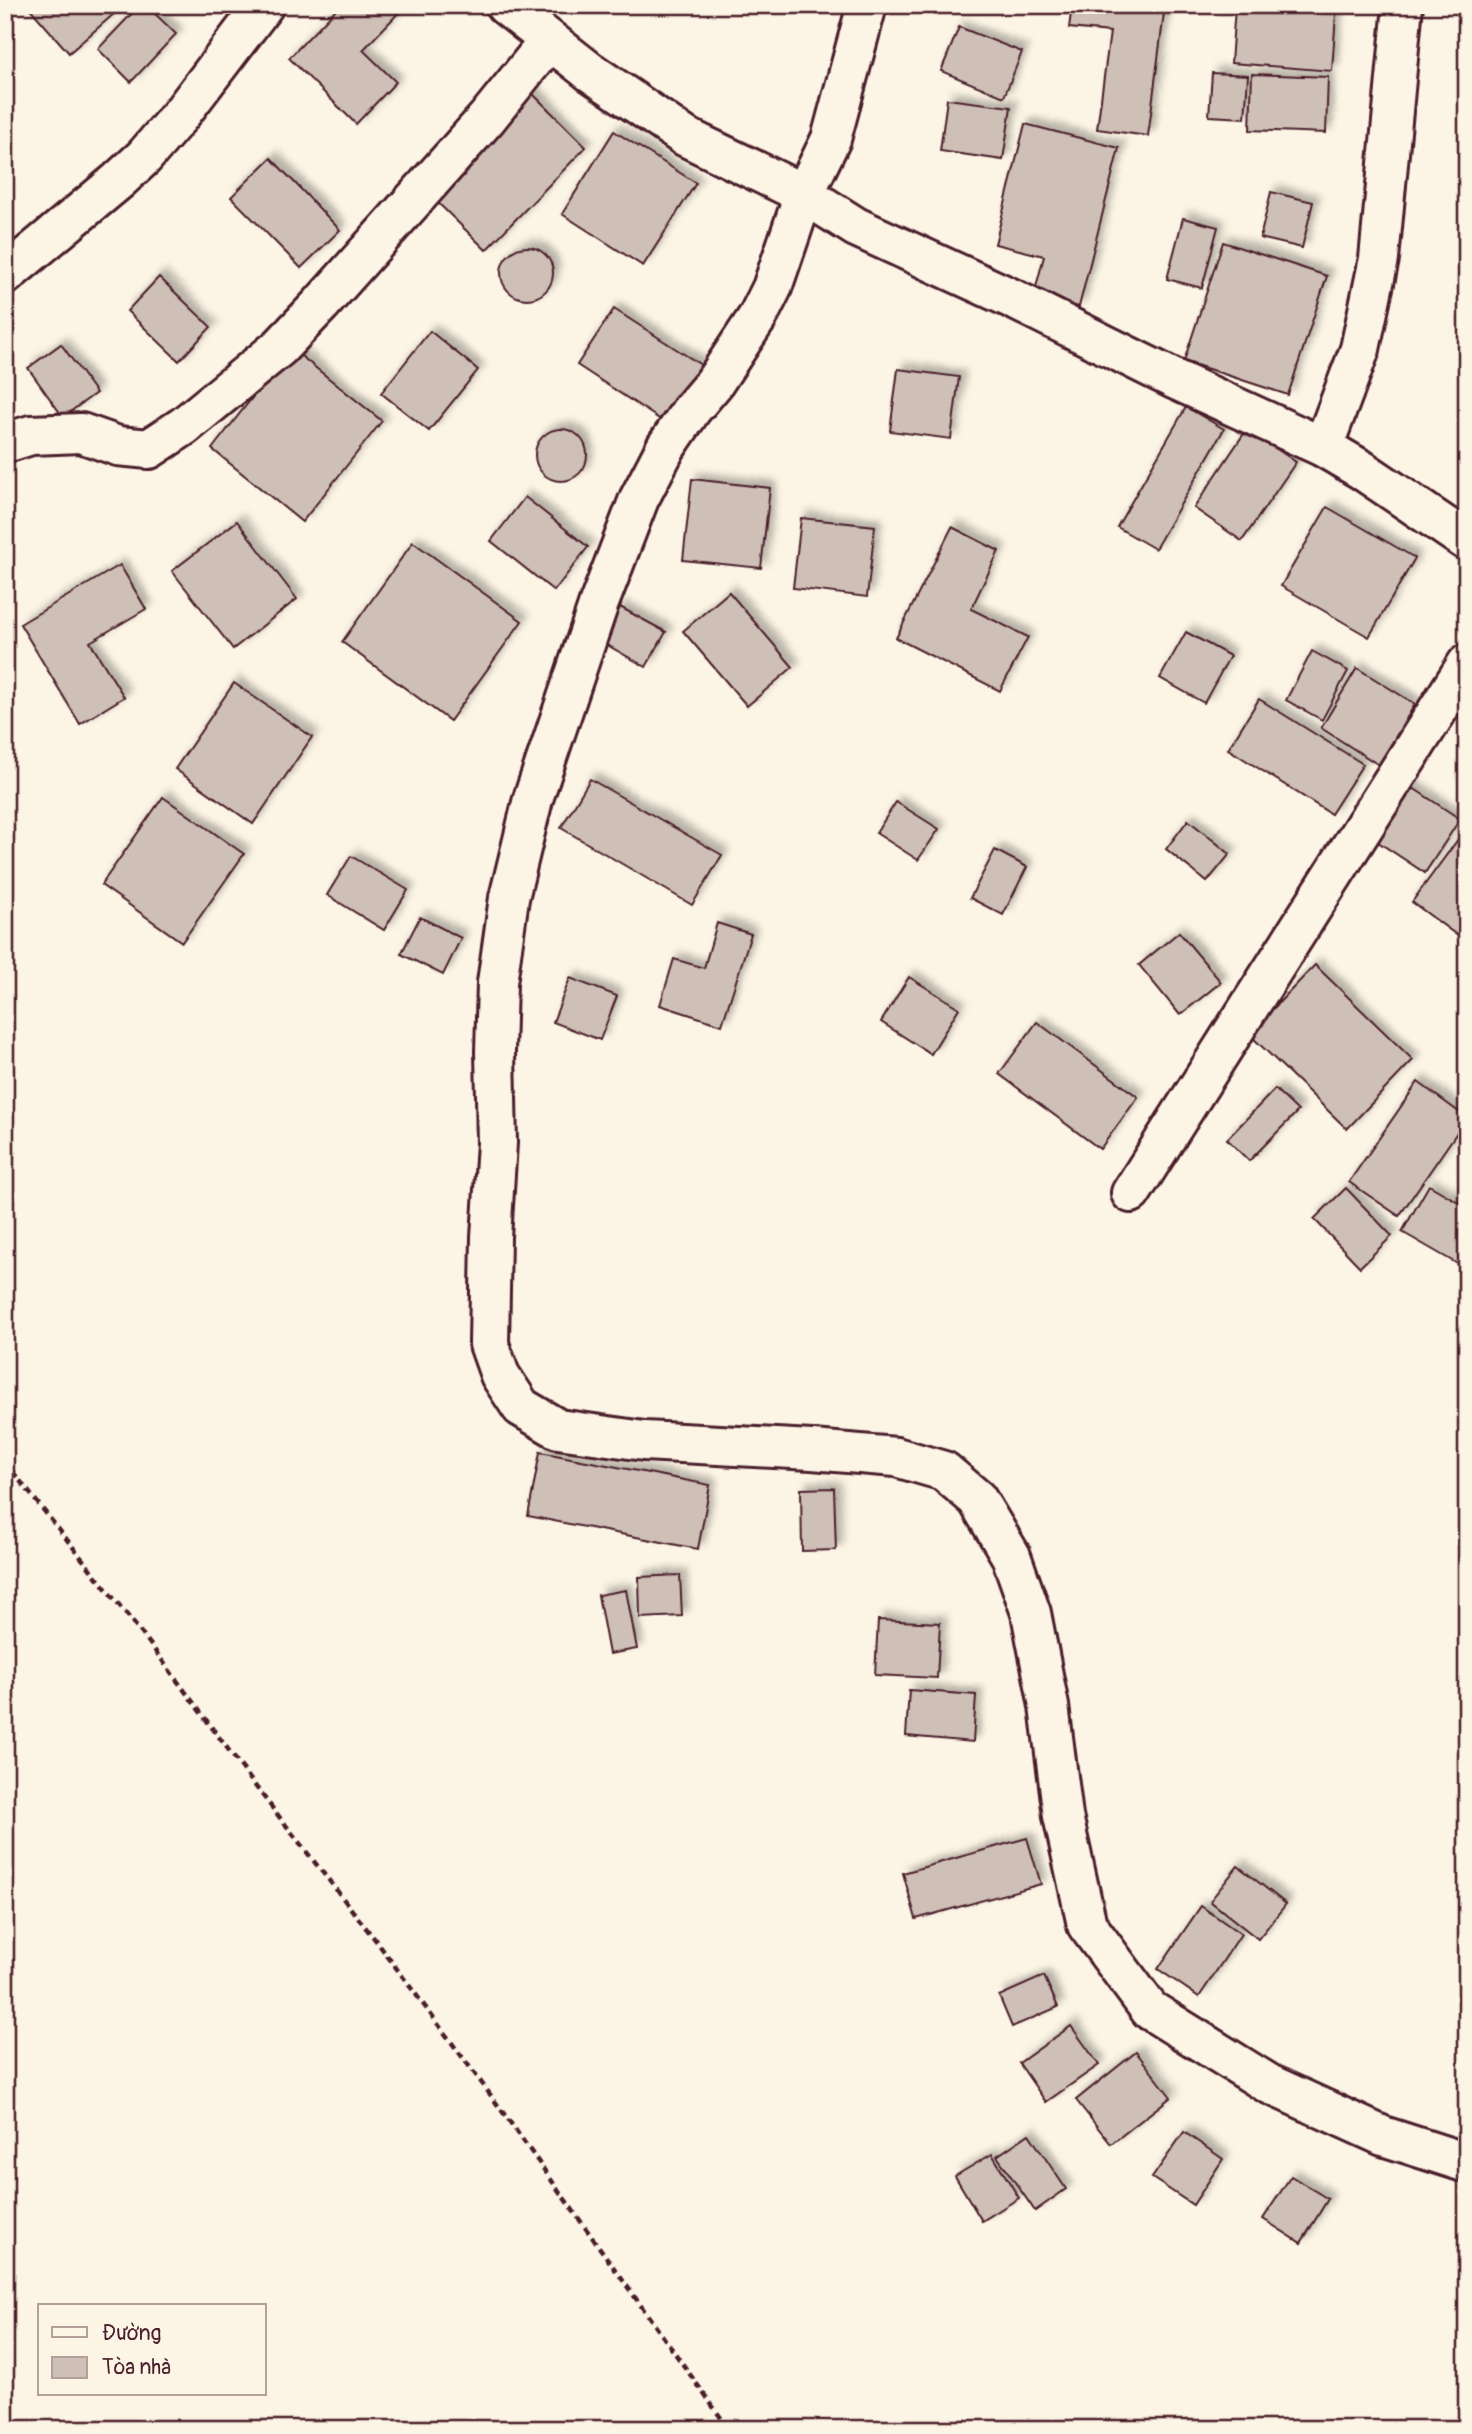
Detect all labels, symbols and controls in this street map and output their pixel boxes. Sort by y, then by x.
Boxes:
legend [38,2304,266,2396]
text: Đường [102,2320,161,2347]
text: Tòa nhà [102,2354,171,2381]

